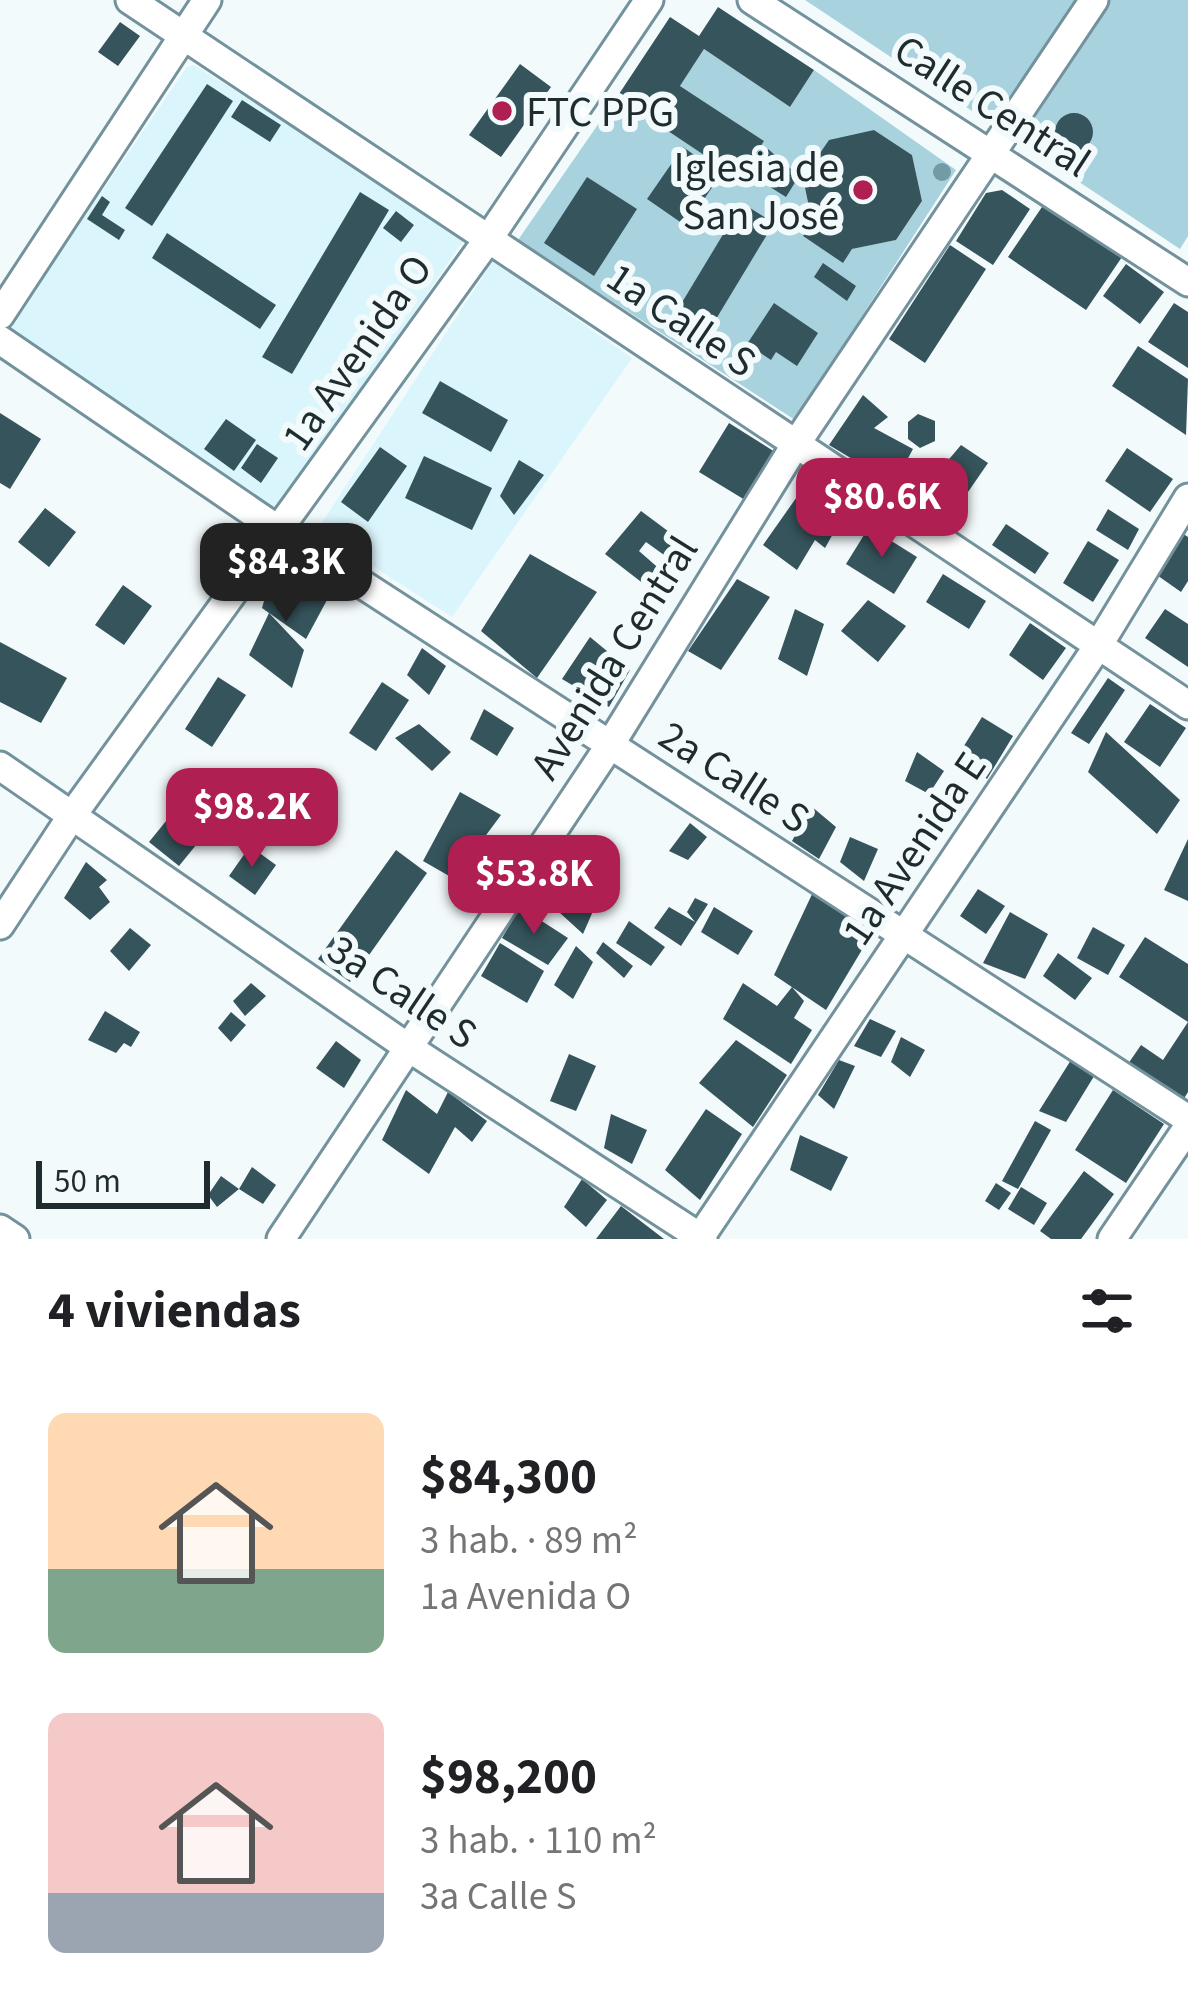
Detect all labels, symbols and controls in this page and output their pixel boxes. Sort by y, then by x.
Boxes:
street label: Calle Central [882,21,1102,193]
place label: FTC PPG [526,83,674,143]
marker: FTC PPG [489,98,515,124]
place label: Iglesia de San José [674,138,839,246]
marker: Iglesia de San José [850,177,876,203]
street label: 1a Avenida O [268,243,447,463]
street label: 1a Calle S [594,249,768,393]
pin: $80.6K [784,458,980,560]
text: $80.6K [823,469,941,525]
pin: $84.3K [188,523,384,625]
street label: Avenida Central [516,525,713,791]
text: $84.3K [227,534,345,590]
street label: 2a Calle S [647,707,821,849]
street label: 1a Avenida E [828,741,1001,958]
pin: $98.2K [154,768,350,870]
text: $98.2K [193,779,311,835]
pin: $53.8K [436,835,632,937]
text: $53.8K [475,846,593,902]
street label: 3a Calle S [315,921,489,1065]
scale bar [36,1155,210,1208]
text: 50 m [54,1158,121,1205]
text: 4 viviendas [48,1275,301,1347]
icon: filters [1074,1278,1140,1344]
text: $84,300 [420,1441,597,1513]
icon: home [144,1461,288,1605]
text: 3 hab. · 89 m² [420,1513,637,1569]
text: 1a Avenida O [420,1569,631,1625]
text: $98,200 [420,1741,597,1813]
icon: home [144,1761,288,1905]
text: 3 hab. · 110 m² [420,1813,657,1869]
text: 3a Calle S [420,1869,577,1925]

